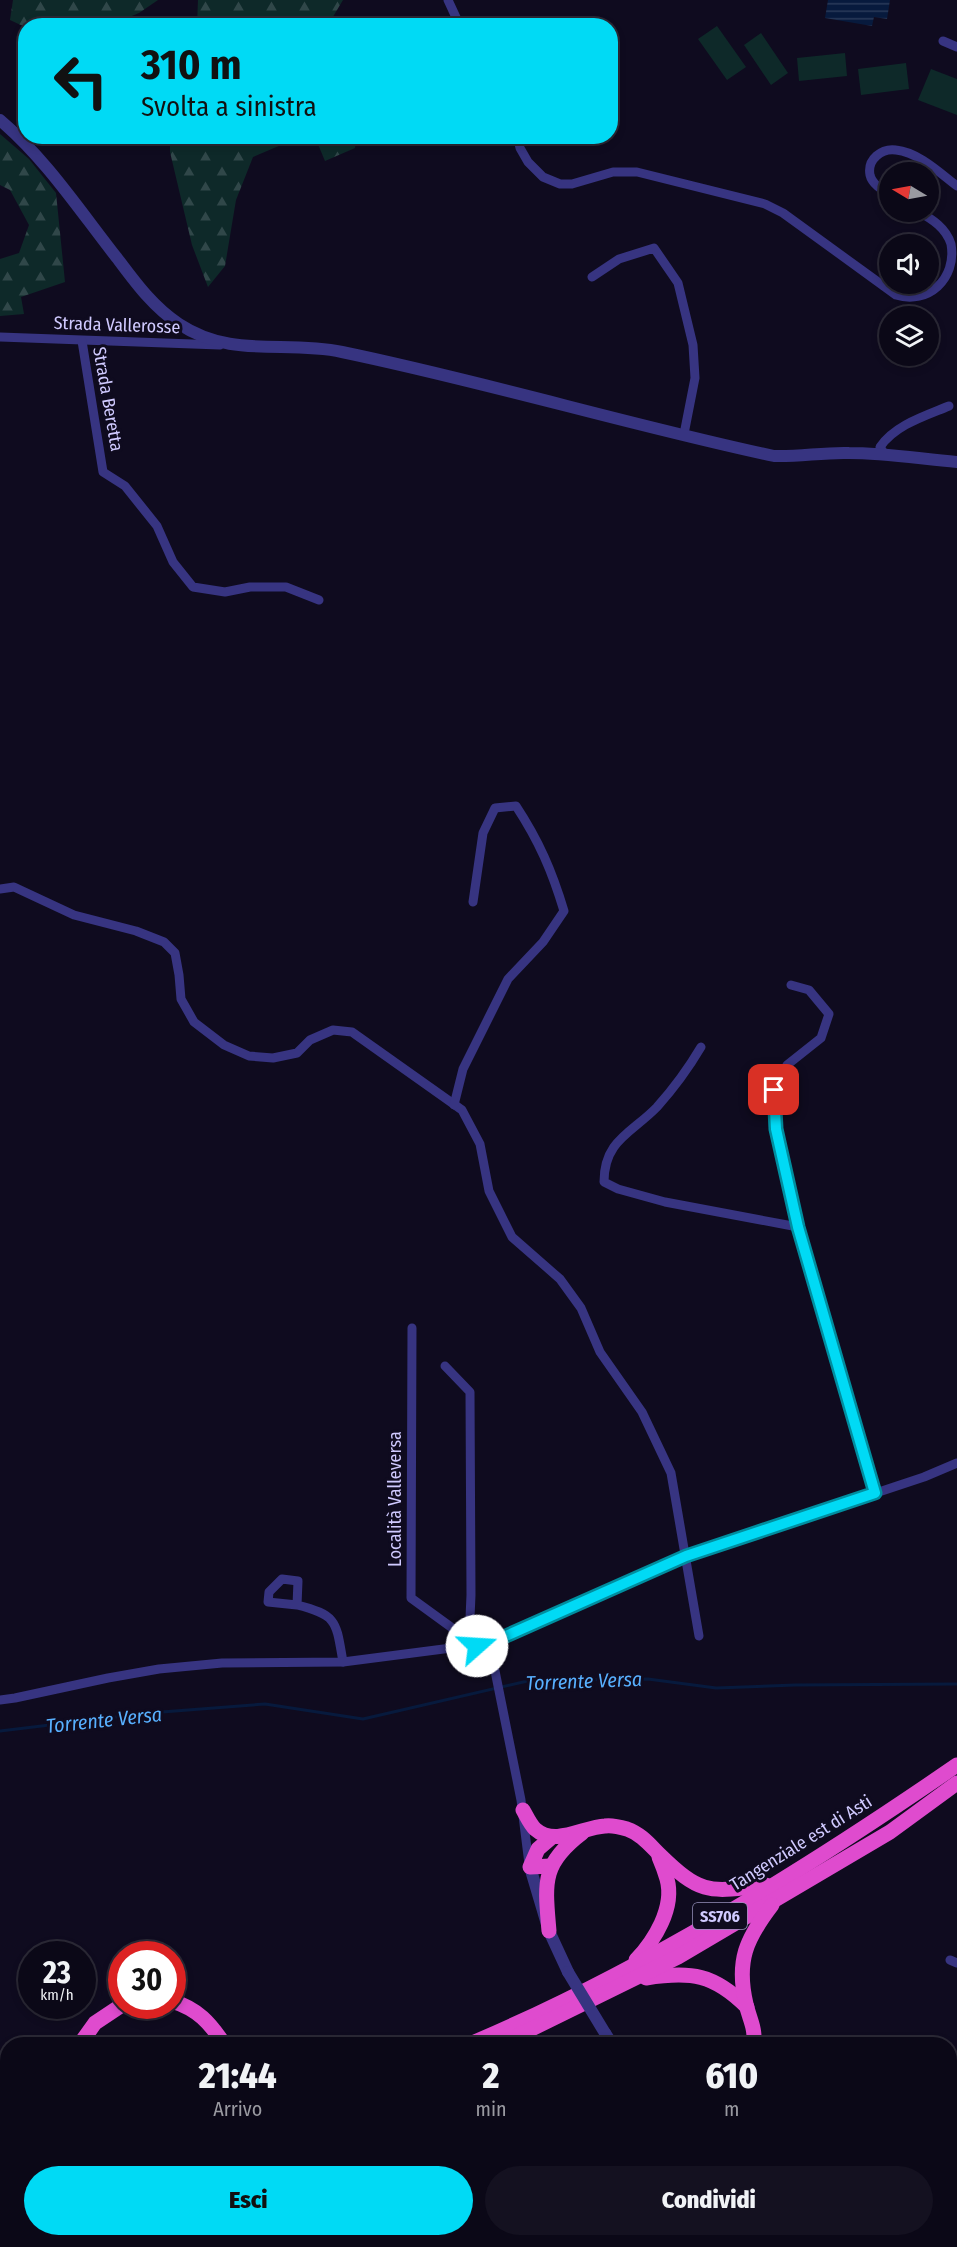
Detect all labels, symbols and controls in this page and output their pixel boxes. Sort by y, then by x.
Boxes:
text: 310 m [141,40,242,90]
icon: left [42,42,120,120]
text: Svolta a sinistra [141,91,317,123]
north arrow [879,162,939,222]
map controls [879,162,939,366]
button: sound [879,234,939,294]
button: layers [879,306,939,366]
street label: Strada Vallerosse [53,312,181,338]
street label: Strada Beretta [88,345,128,453]
pin [748,1064,799,1115]
icon: arrive [757,1073,790,1106]
street label: Località Valleversa [384,1431,406,1567]
position arrow [445,1614,509,1678]
water label: Torrente Versa [525,1667,643,1695]
water label: Torrente Versa [45,1702,163,1738]
street label: Tangenziale est di Asti [726,1790,876,1896]
road number: SS706 [693,1903,747,1929]
speed limit sign: 30 [108,1941,186,2019]
text: 23 [43,1955,71,1991]
text: km/h [40,1986,74,2004]
text: 21:44 [199,2054,277,2098]
text: 2 [483,2054,499,2098]
text: 610 [705,2054,758,2098]
text: Arrivo [213,2097,262,2121]
text: min [476,2097,506,2121]
text: m [724,2097,739,2121]
button: Esci [24,2166,473,2235]
button: Condividi [485,2166,933,2235]

